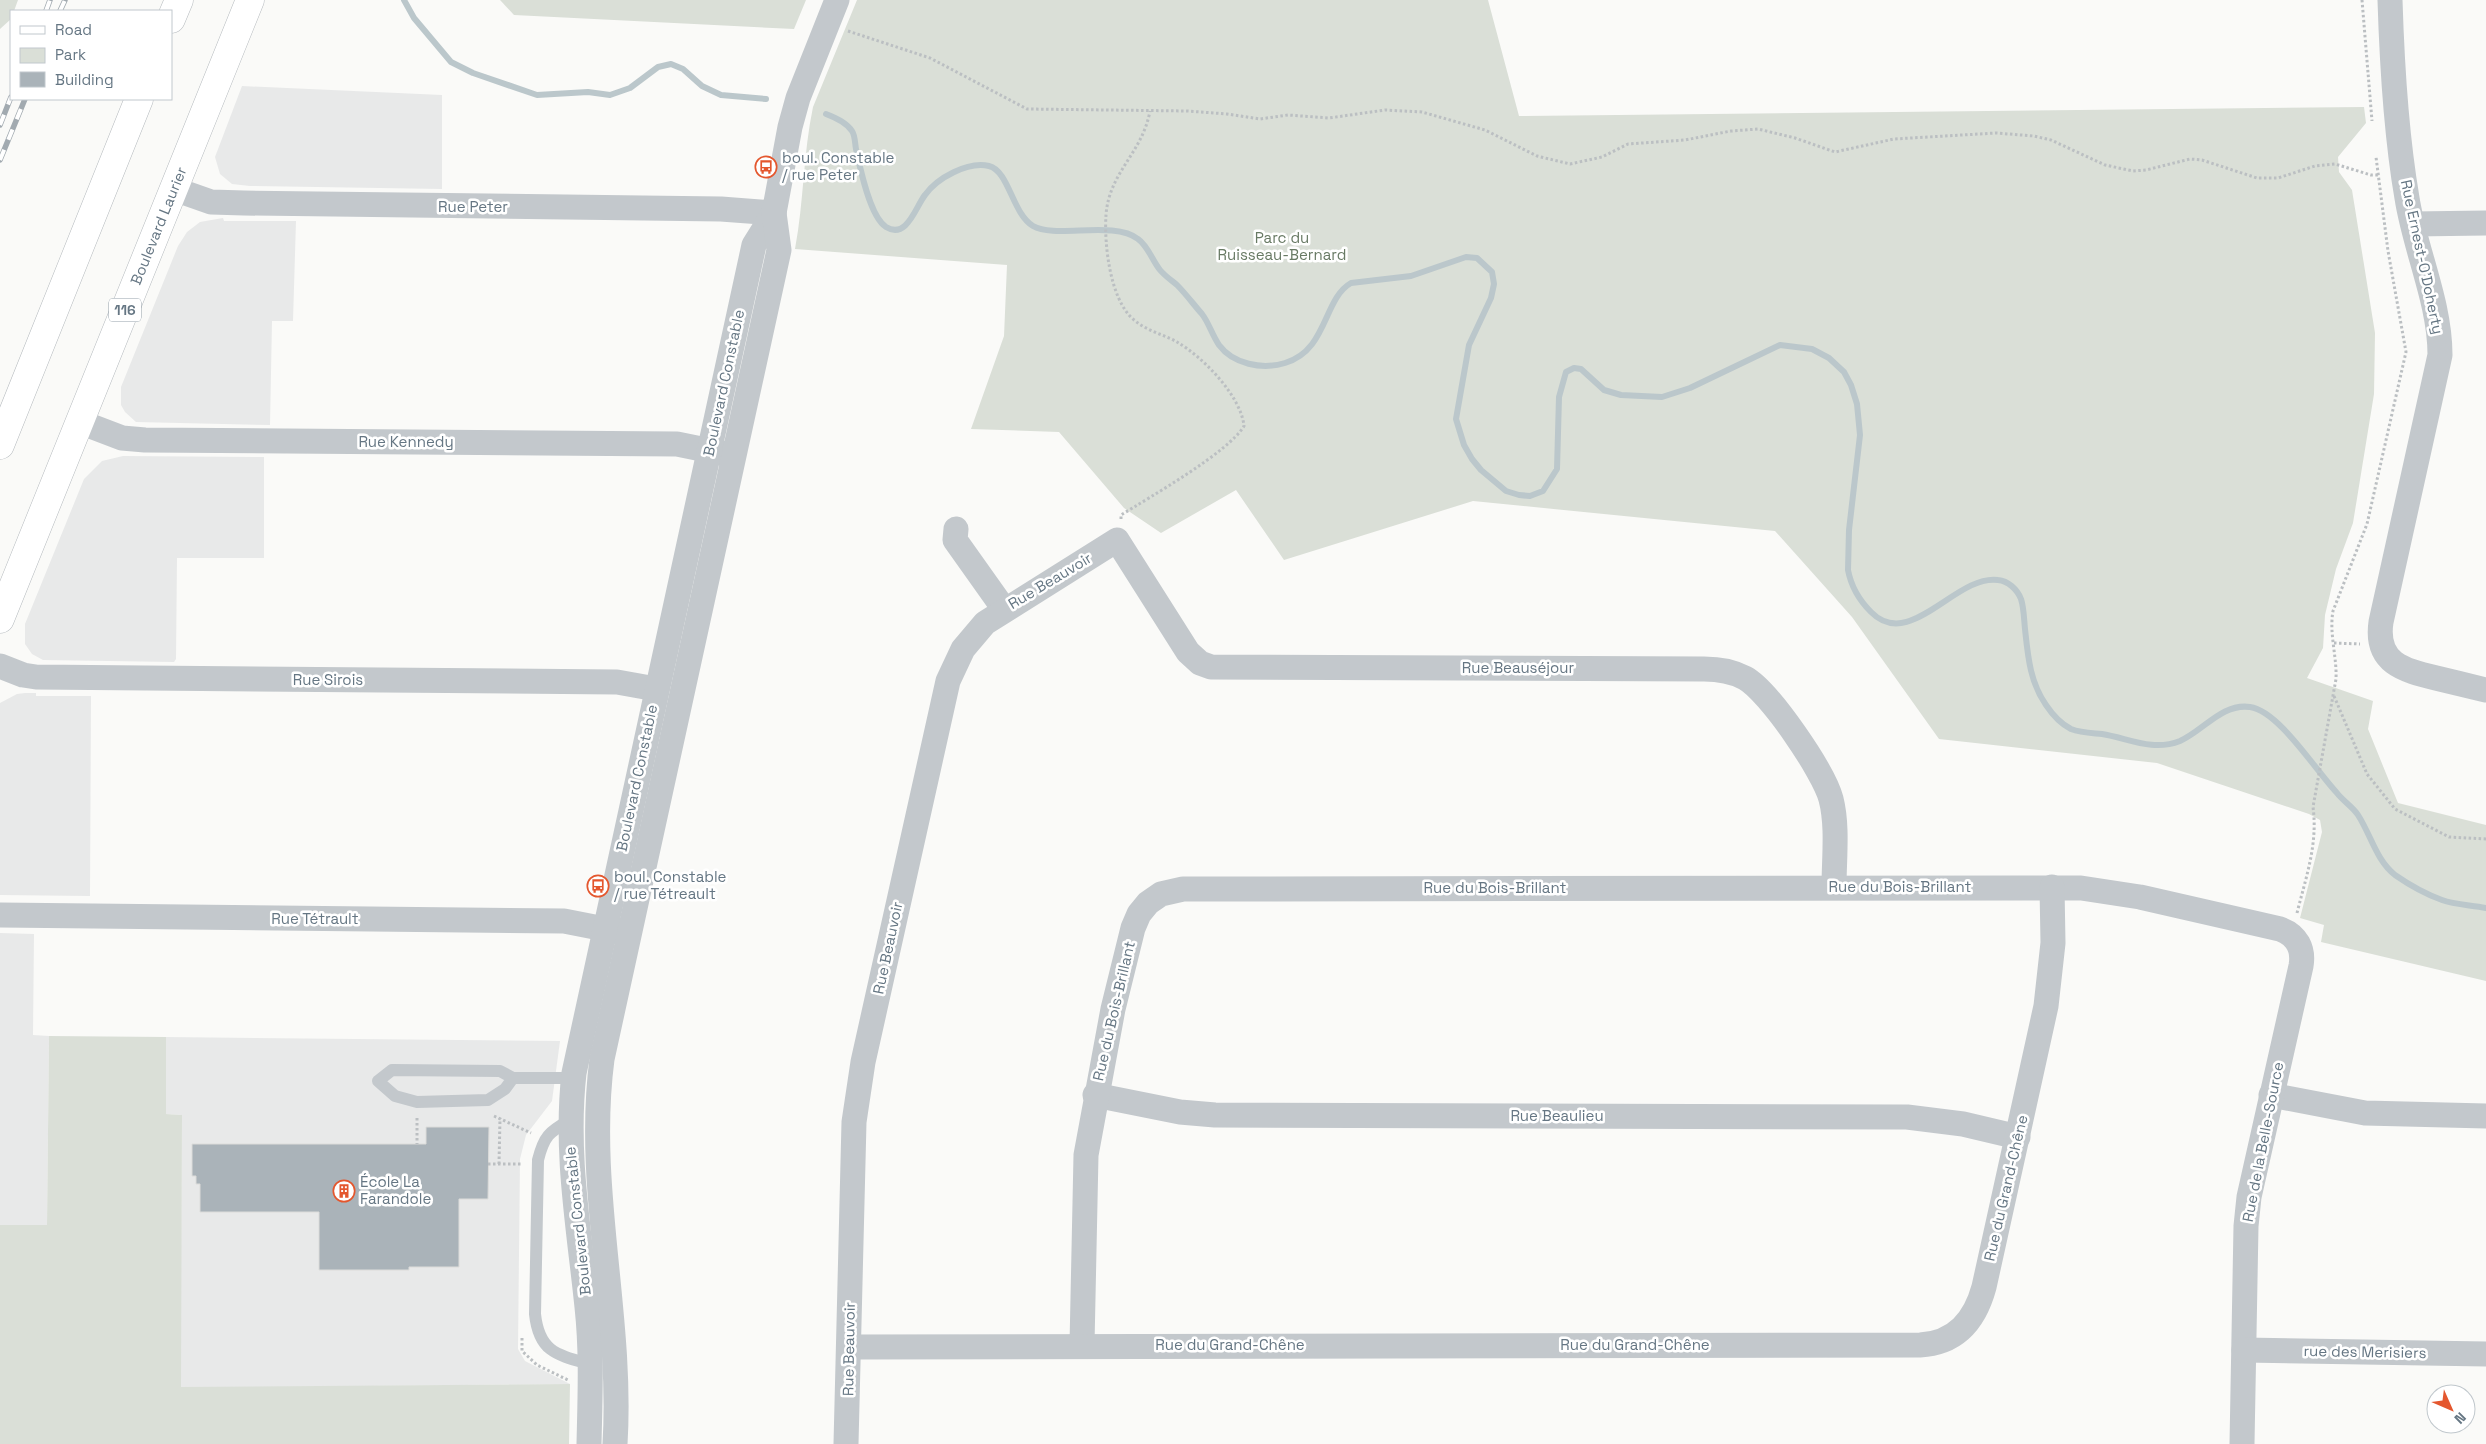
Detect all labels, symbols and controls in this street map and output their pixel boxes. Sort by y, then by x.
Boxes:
legend [10,10,172,100]
text: Road [55,20,92,39]
text: Park [55,45,86,64]
text: Building [55,70,114,89]
place label: boul. Constable / rue Peter [782,148,895,184]
bus stop icon: boul. Constable / rue Peter [754,155,778,179]
street label: Boulevard Laurier [126,163,191,288]
street label: Rue Ernest-O'Doherty [2397,178,2448,336]
street label: Rue Peter [438,197,508,216]
park label: Parc du Ruisseau-Bernard [1218,228,1346,264]
road number: 116 [109,298,141,322]
street label: Boulevard Constable [699,308,748,458]
street label: Rue Kennedy [358,432,454,451]
street label: Rue Beauvoir [1004,548,1095,613]
street label: Rue Beauséjour [1462,658,1575,677]
street label: Rue Sirois [293,670,363,689]
street label: Boulevard Constable [612,703,661,853]
place label: boul. Constable / rue Tétreault [614,867,727,903]
bus stop icon: boul. Constable / rue Tétreault [586,874,610,898]
street label: Rue du Bois-Brillant [1829,877,1971,896]
street label: Rue du Bois-Brillant [1424,878,1566,897]
street label: Rue Beauvoir [868,900,907,996]
street label: Rue Tétrault [271,909,359,928]
street label: Rue du Bois-Brillant [1088,939,1139,1083]
street label: Rue de la Belle-Source [2238,1060,2287,1224]
street label: Rue Beaulieu [1510,1106,1604,1125]
street label: Rue du Grand-Chêne [1979,1113,2032,1263]
street label: Boulevard Constable [560,1146,595,1296]
place label: École La Farandole [360,1172,431,1208]
building icon: École La Farandole [332,1179,356,1203]
street label: Rue Beauvoir [838,1301,859,1396]
street label: Rue du Grand-Chêne [1155,1335,1305,1354]
street label: Rue du Grand-Chêne [1560,1335,1710,1354]
street label: rue des Merisiers [2303,1341,2427,1362]
north arrow [2426,1384,2476,1434]
text: N [2451,1409,2470,1428]

